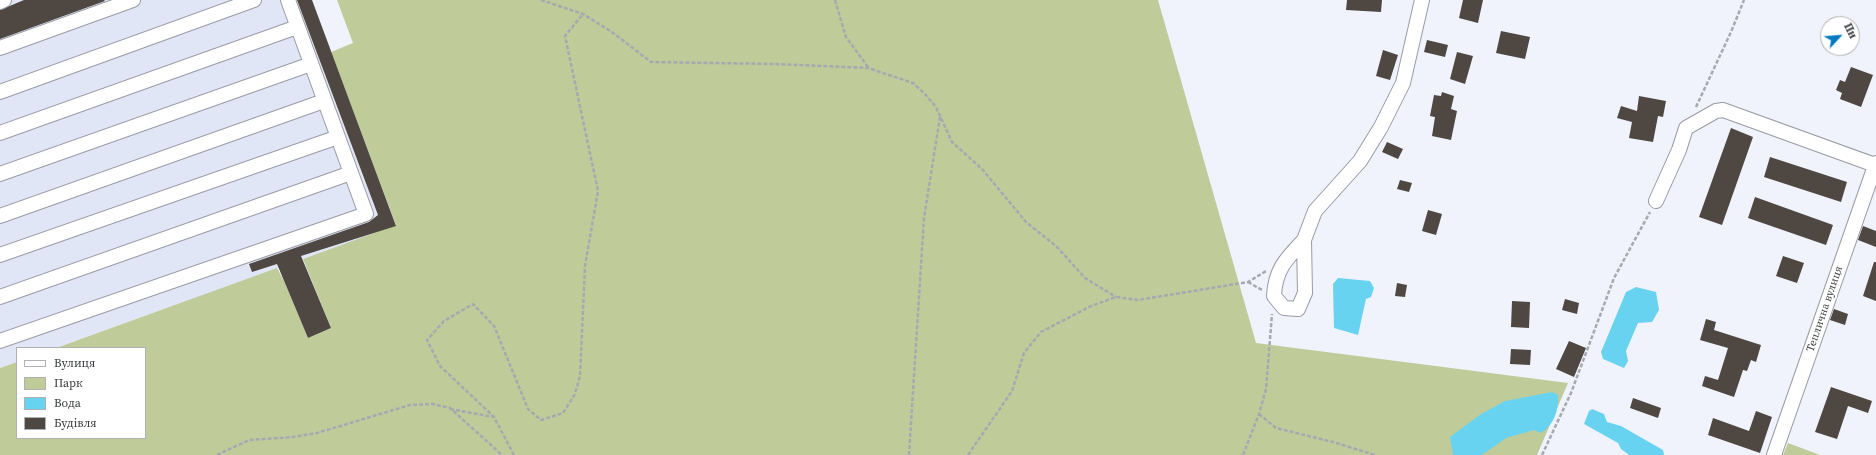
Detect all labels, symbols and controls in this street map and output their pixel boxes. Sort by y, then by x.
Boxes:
north arrow [1820,16,1860,56]
text: Пн [1840,21,1860,41]
street label: Теплична вулиця [1804,264,1846,354]
legend [16,347,146,439]
text: Вулиця [54,355,95,371]
text: Парк [54,375,83,391]
text: Вода [54,395,81,411]
text: Будівля [54,415,97,431]

